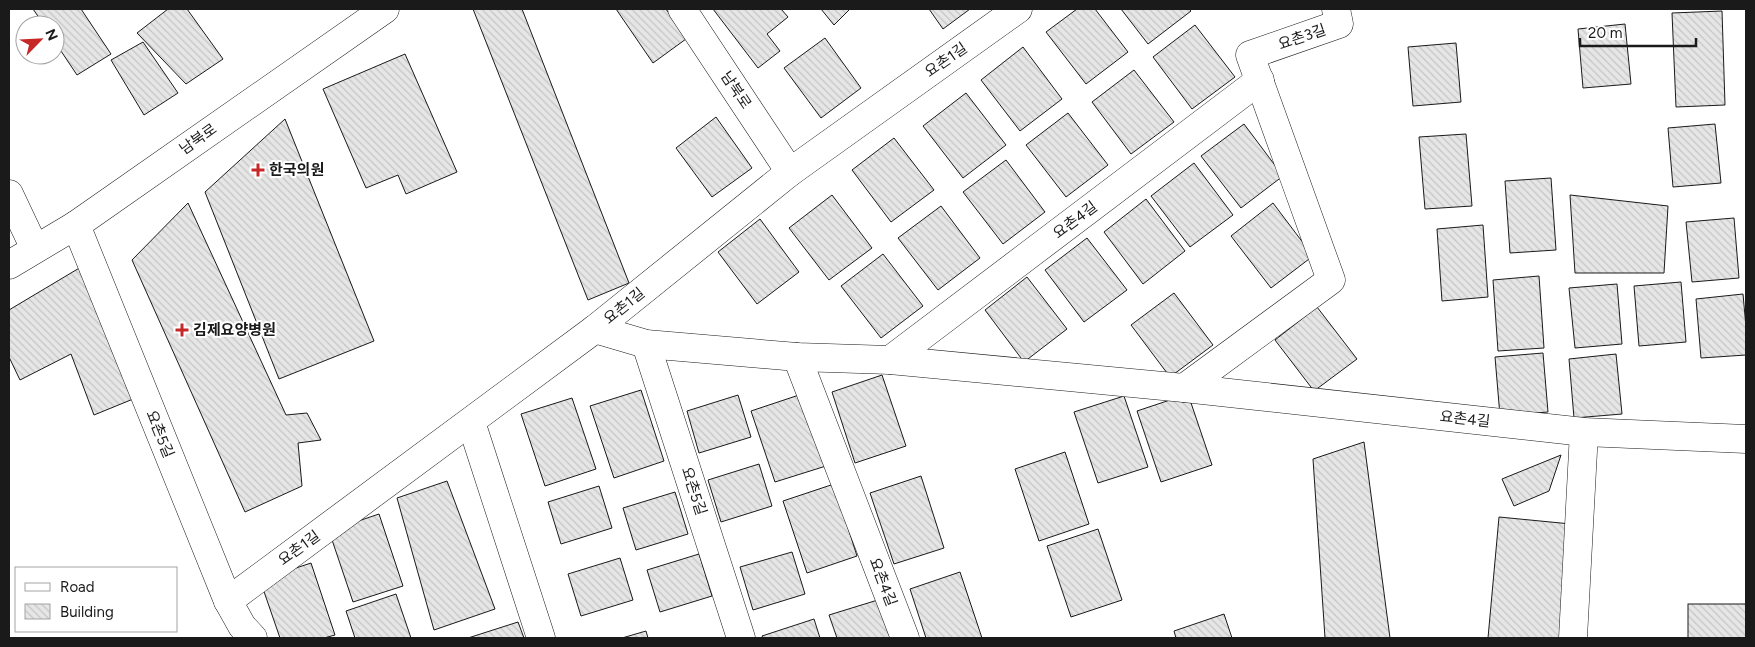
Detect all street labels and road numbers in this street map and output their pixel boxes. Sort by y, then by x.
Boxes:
street label: 요촌3길 [1276,20,1328,54]
street label: 요촌1길 [921,39,971,81]
street label: 남북로 [717,68,755,112]
street label: 남북로 [176,120,220,158]
street label: 요촌4길 [1049,198,1101,242]
street label: 요촌1길 [600,284,648,328]
street label: 요촌5길 [142,407,178,461]
street label: 요촌4길 [1439,407,1491,431]
street label: 요촌5길 [678,464,710,518]
street label: 요촌1길 [274,527,324,569]
street label: 요촌4길 [866,555,900,609]

